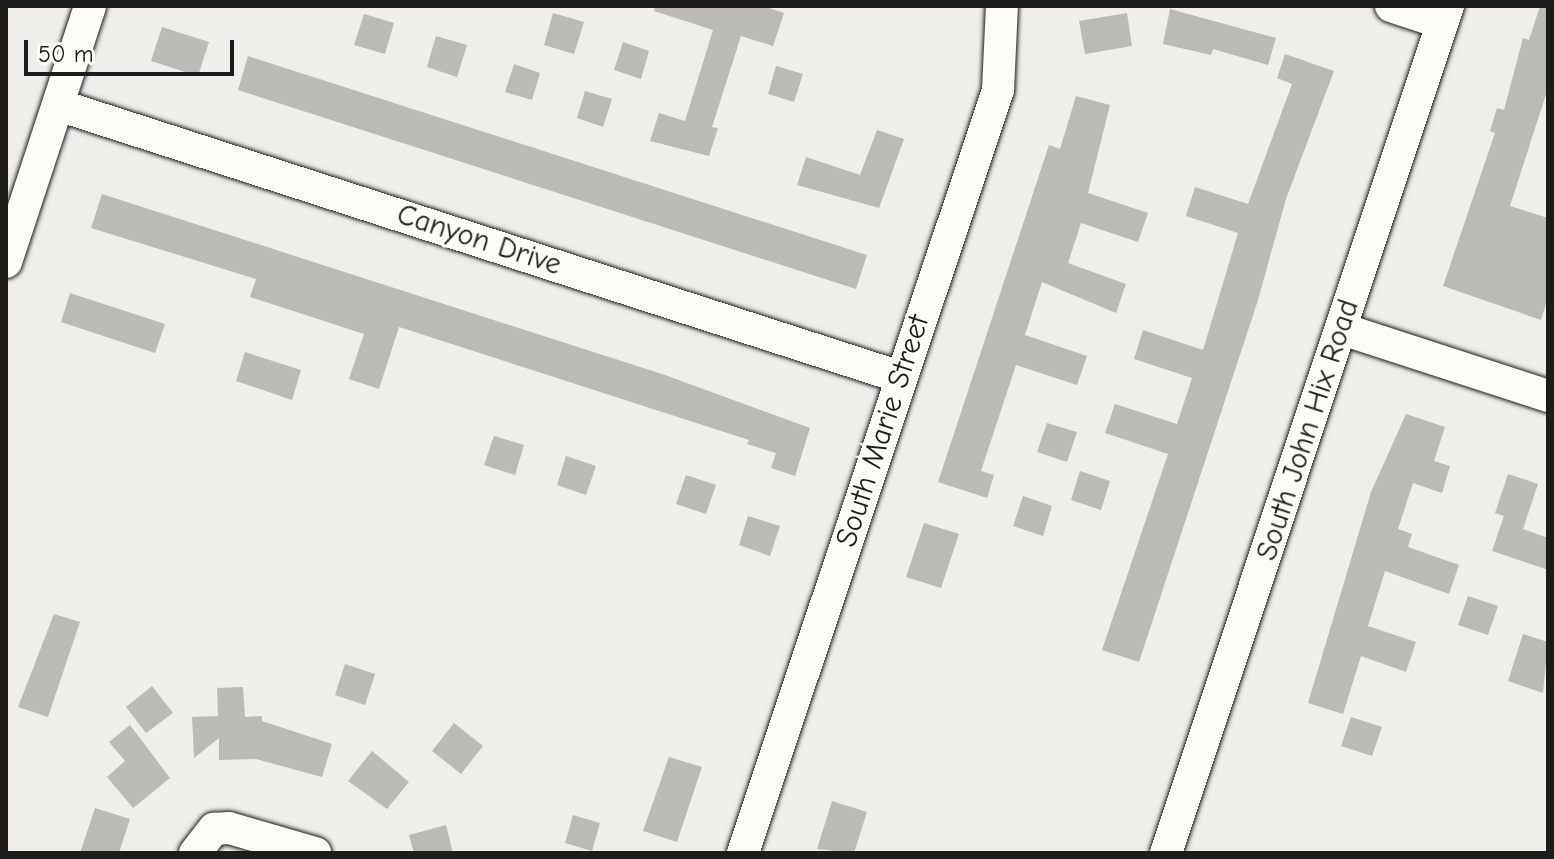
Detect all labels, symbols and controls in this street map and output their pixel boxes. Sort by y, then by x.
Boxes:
scale bar [28,24,238,74]
text: 50 m [38,40,94,68]
street label: Canyon Drive [392,197,566,283]
street label: South John Hix Road [1249,295,1367,565]
street label: South Marie Street [828,310,938,552]

